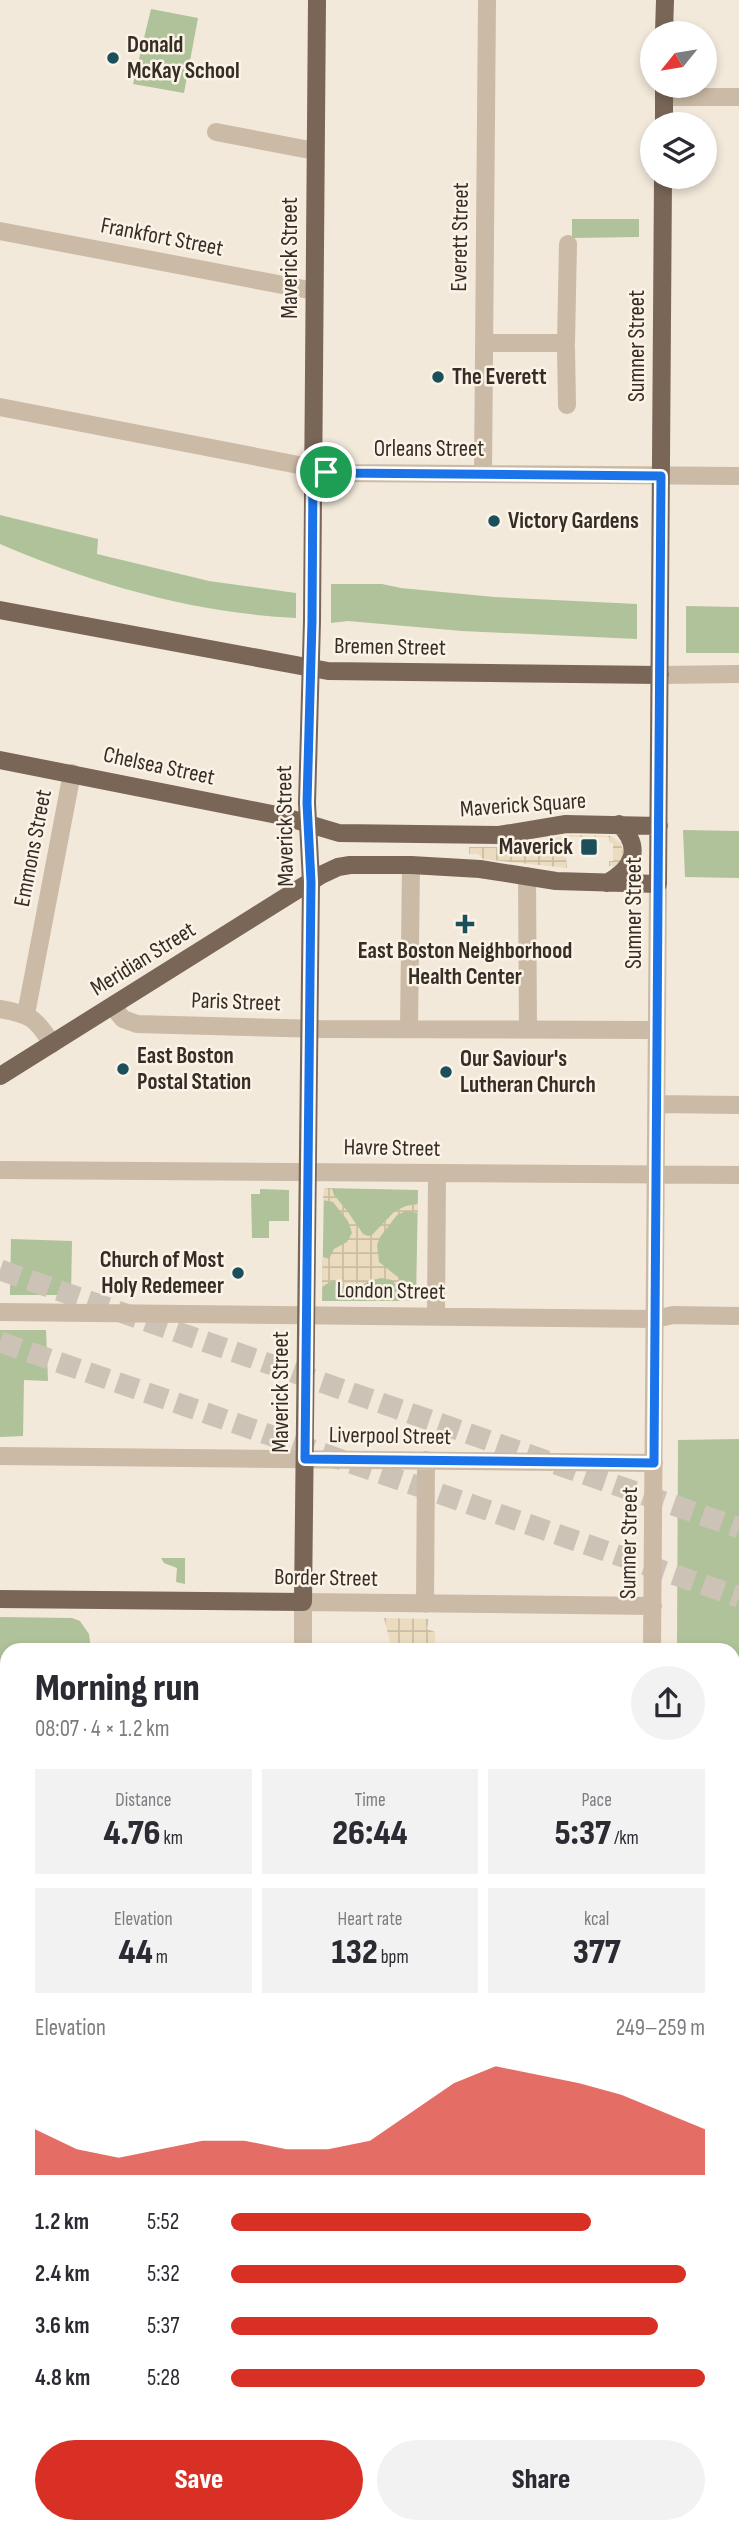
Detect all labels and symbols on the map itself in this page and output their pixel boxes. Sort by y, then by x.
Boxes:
north arrow [640,21,718,98]
place label: Donald McKay School [127,31,240,85]
marker: Donald McKay School [105,50,121,66]
street label: Everett Street [445,182,475,292]
street label: Maverick Street [276,197,304,319]
street label: Frankfort Street [98,211,226,263]
street label: Sumner Street [623,290,651,402]
place label: The Everett [452,363,547,391]
marker: The Everett [430,369,446,385]
street label: Orleans Street [374,435,484,463]
pin [296,442,356,502]
place label: Victory Gardens [508,507,639,535]
marker: Victory Gardens [486,513,502,529]
street label: Bremen Street [334,632,446,662]
street label: Chelsea Street [101,741,217,791]
street label: Maverick Street [270,765,300,887]
street label: Emmons Street [8,787,58,909]
street label: Maverick Square [459,787,587,823]
place label: Maverick [499,833,573,861]
marker: Maverick [579,837,599,857]
street label: Sumner Street [620,857,648,969]
marker: East Boston Neighborhood Health Center [455,914,475,934]
street label: Meridian Street [85,916,201,1002]
place label: East Boston Neighborhood Health Center [358,937,572,991]
street label: Paris Street [191,986,281,1018]
place label: East Boston Postal Station [137,1042,251,1096]
place label: Our Saviour's Lutheran Church [460,1045,596,1099]
marker: East Boston Postal Station [115,1061,131,1077]
marker: Our Saviour's Lutheran Church [438,1064,454,1080]
street label: Havre Street [343,1133,441,1163]
place label: Church of Most Holy Redemeer [100,1246,224,1300]
marker: Church of Most Holy Redemeer [230,1265,246,1281]
street label: London Street [336,1276,446,1306]
street label: Maverick Street [267,1331,295,1453]
street label: Liverpool Street [329,1421,451,1451]
street label: Sumner Street [614,1487,644,1599]
street label: Border Street [274,1563,378,1593]

